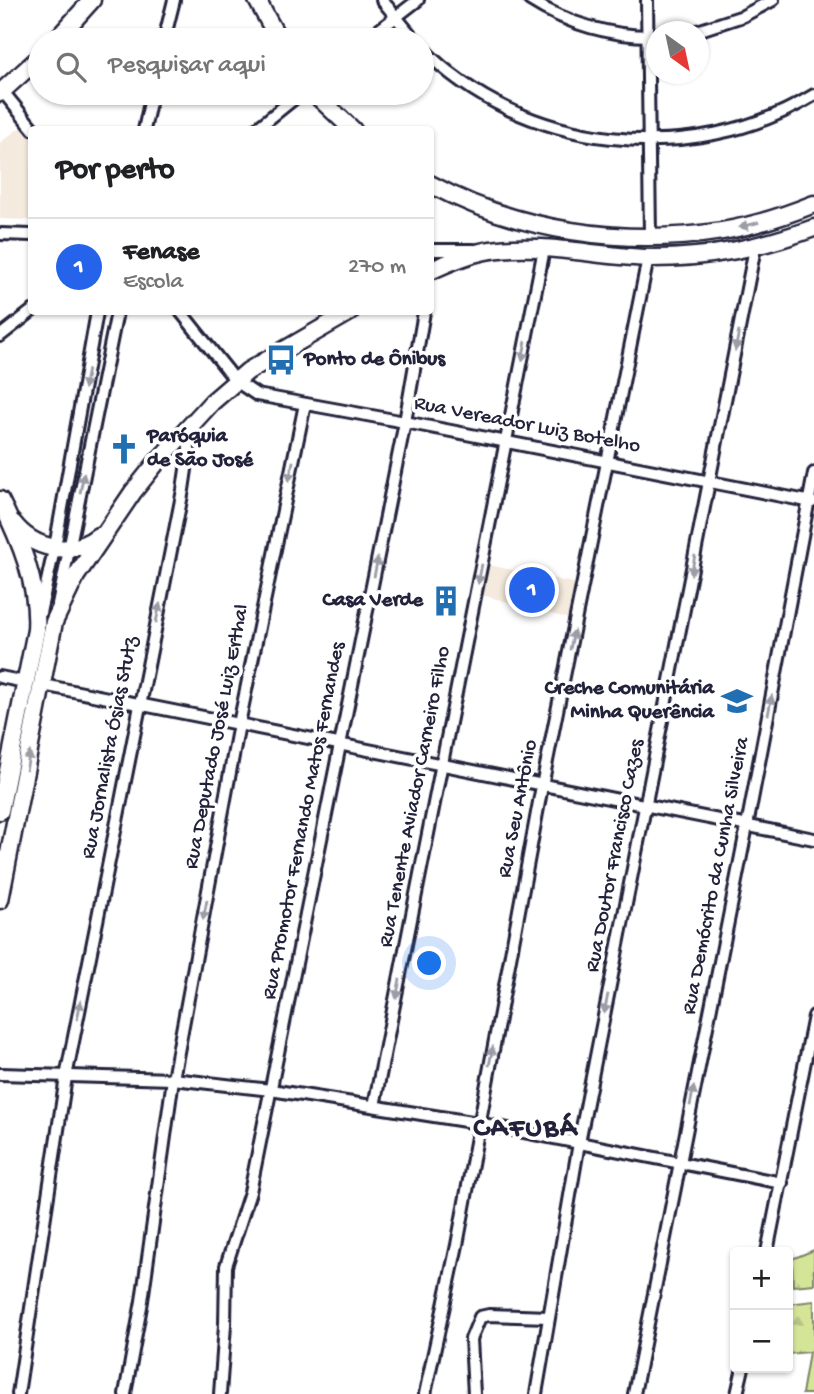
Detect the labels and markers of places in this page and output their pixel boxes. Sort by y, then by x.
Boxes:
bus stop icon: Ponto de Ônibus [264,343,298,377]
place label: Ponto de Ônibus [303,348,446,373]
place label: Paróquia de São José [146,425,254,474]
church icon: Paróquia de São José [107,432,141,466]
pin: 1 [509,564,555,616]
building icon: Casa Verde [429,584,463,618]
place label: Casa Verde [322,589,424,614]
place label: Creche Comunitária Minha Querência [544,677,715,726]
school or university icon: Creche Comunitária Minha Querência [720,684,754,718]

